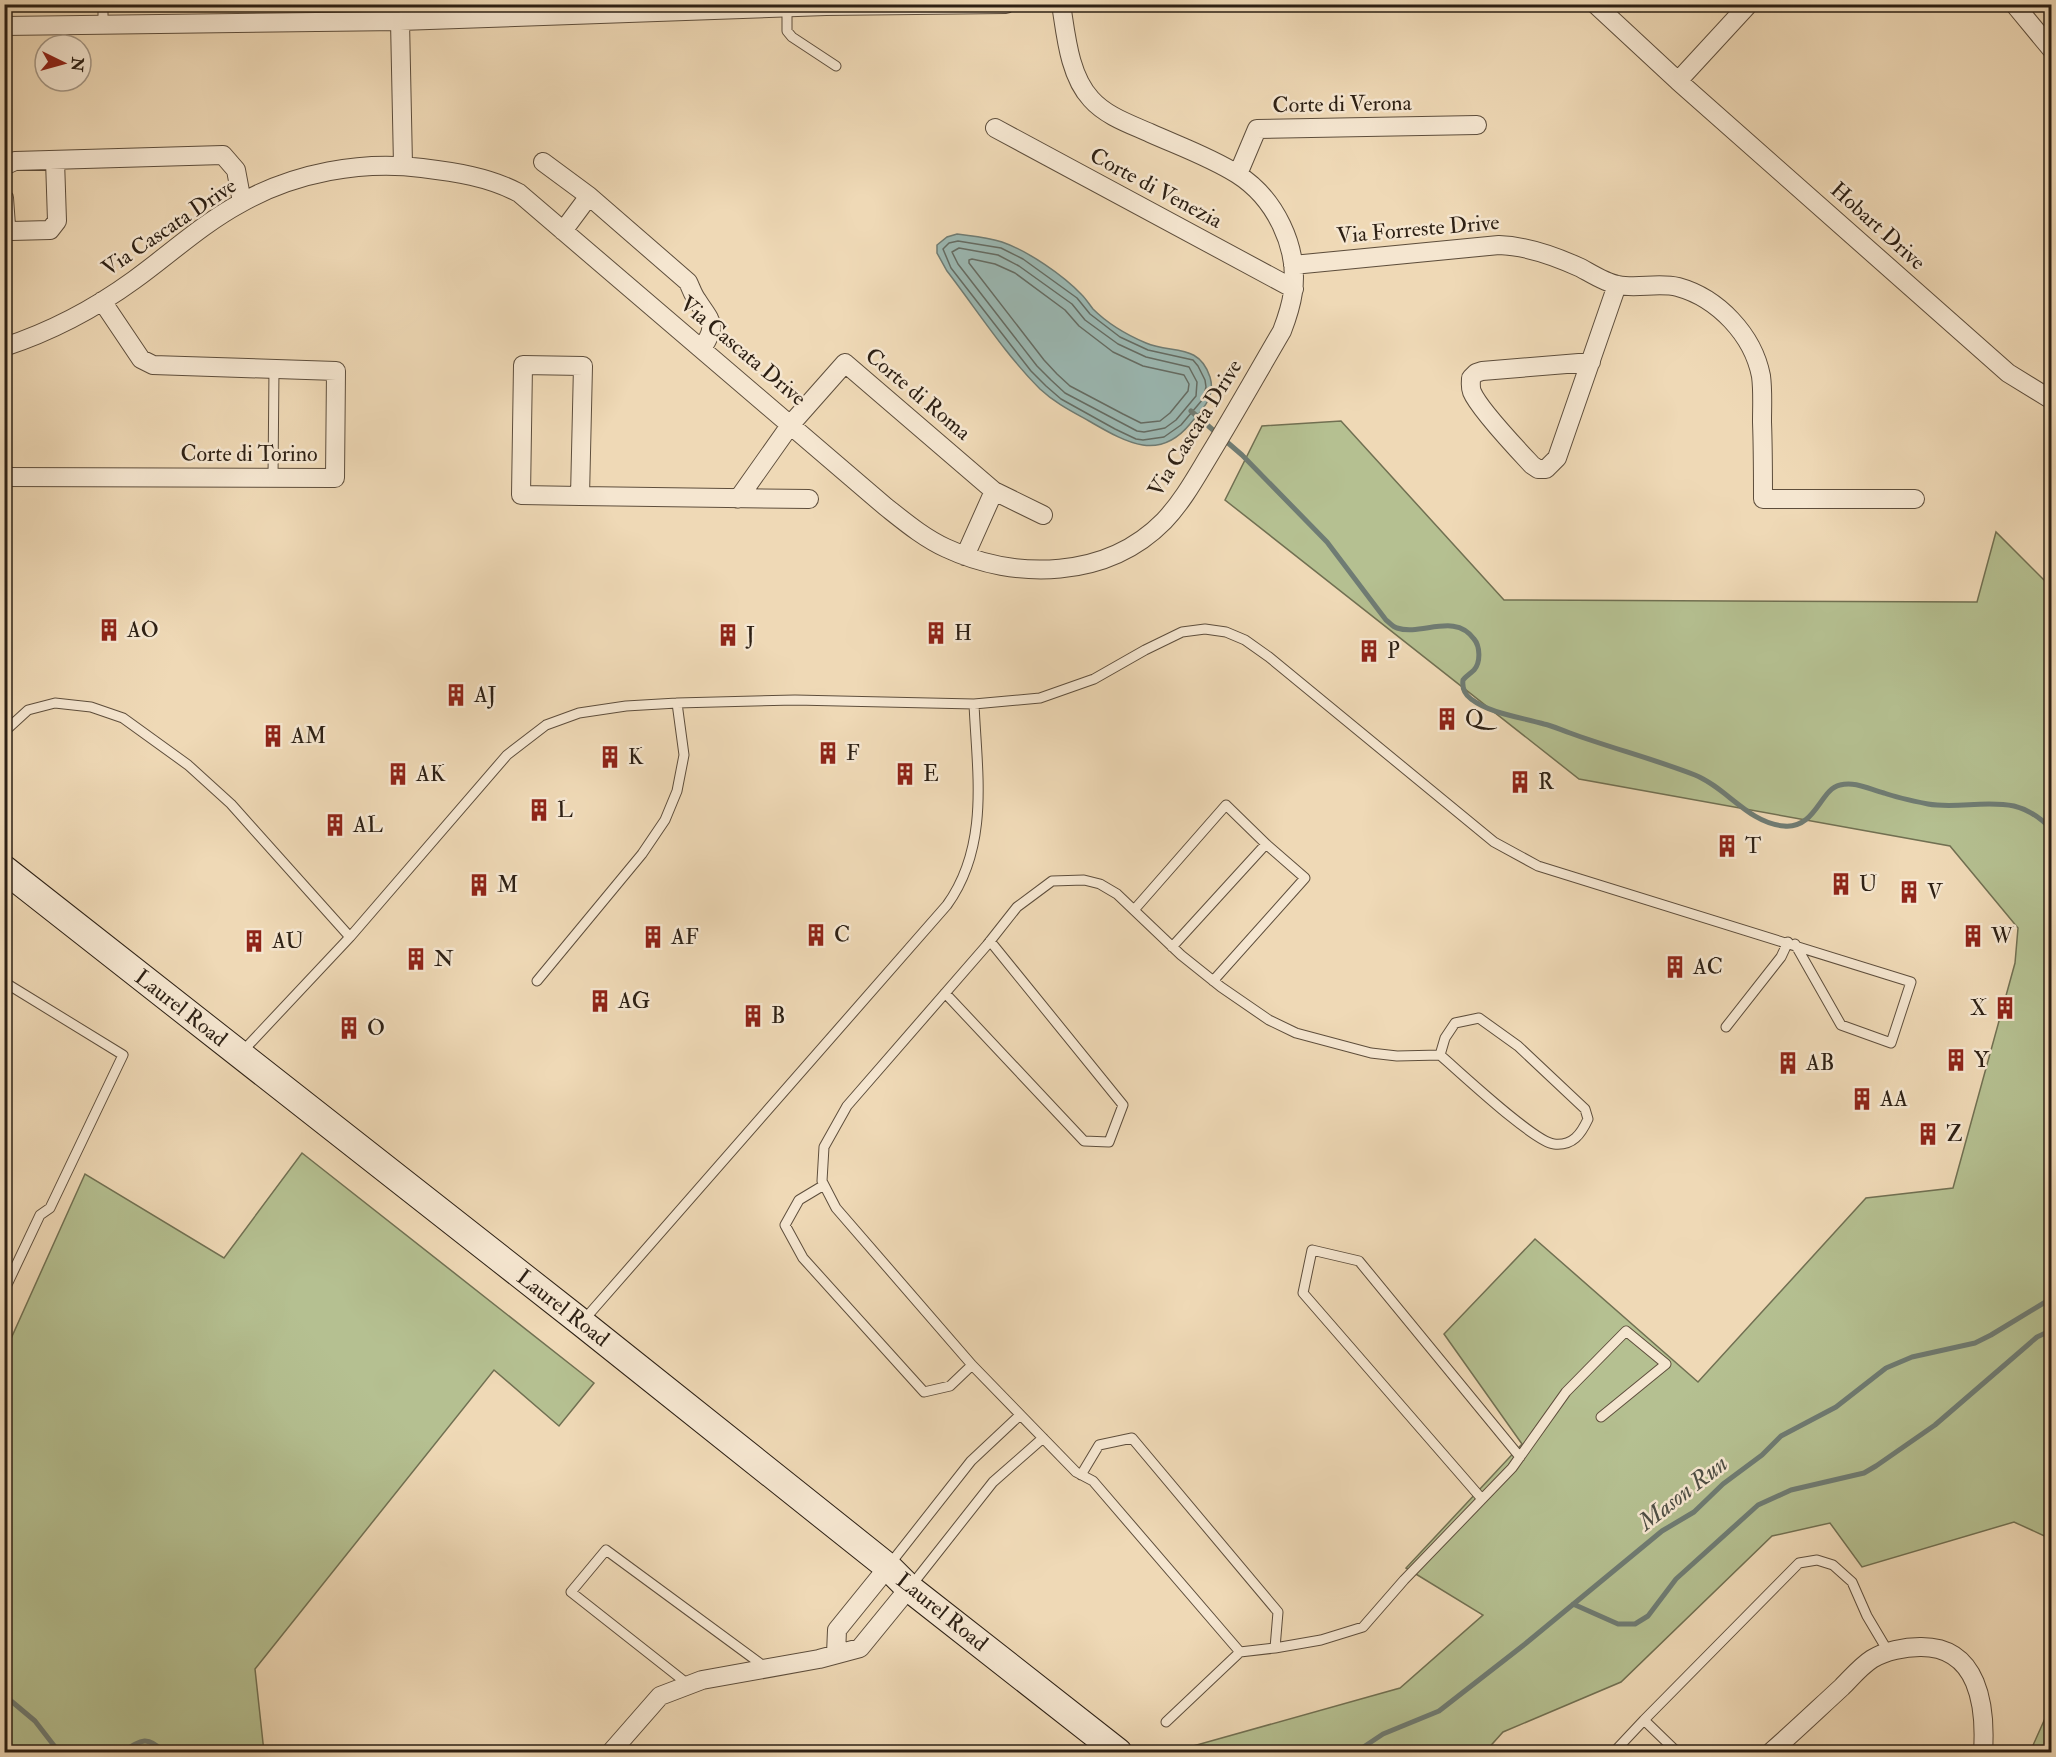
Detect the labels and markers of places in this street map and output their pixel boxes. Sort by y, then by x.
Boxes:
place label: AO [126,616,159,644]
building icon: AO [96,617,122,643]
place label: H [954,619,972,647]
building icon: H [923,620,949,646]
place label: J [745,621,755,649]
building icon: J [715,622,741,648]
place label: P [1387,637,1400,665]
building icon: P [1356,638,1382,664]
place label: AJ [473,681,497,709]
building icon: AJ [443,682,469,708]
place label: Q [1465,705,1498,733]
building icon: Q [1434,706,1460,732]
place label: AM [290,722,326,750]
building icon: AM [260,723,286,749]
place label: F [846,739,860,767]
building icon: F [815,740,841,766]
place label: K [628,743,644,771]
building icon: K [597,744,623,770]
place label: AK [415,760,446,788]
place label: E [923,760,939,788]
building icon: AK [385,761,411,787]
building icon: E [892,761,918,787]
place label: R [1538,768,1555,796]
building icon: R [1507,769,1533,795]
place label: L [557,796,573,824]
building icon: L [526,797,552,823]
place label: AL [352,811,383,839]
building icon: AL [322,812,348,838]
place label: T [1745,832,1762,860]
building icon: T [1714,833,1740,859]
place label: U [1859,870,1878,898]
place label: M [497,871,518,899]
building icon: U [1828,871,1854,897]
building icon: M [466,872,492,898]
place label: V [1927,878,1944,906]
building icon: V [1896,879,1922,905]
place label: C [834,921,850,949]
building icon: C [803,922,829,948]
place label: W [1990,922,2015,950]
place label: AF [670,923,699,951]
building icon: W [1960,923,1986,949]
building icon: AF [640,924,666,950]
place label: AU [271,927,304,955]
building icon: AU [241,928,267,954]
place label: N [434,945,454,973]
building icon: N [403,946,429,972]
place label: AC [1692,953,1723,981]
building icon: AC [1662,954,1688,980]
place label: AG [617,987,650,1015]
building icon: AG [587,988,613,1014]
place label: X [1970,994,1987,1022]
building icon: X [1992,995,2018,1021]
place label: B [771,1002,785,1030]
building icon: B [740,1003,766,1029]
place label: O [367,1014,385,1042]
building icon: O [336,1015,362,1041]
place label: Y [1974,1046,1990,1074]
building icon: Y [1943,1047,1969,1073]
place label: AB [1805,1049,1834,1077]
building icon: AB [1775,1050,1801,1076]
place label: AA [1879,1085,1908,1113]
building icon: AA [1849,1086,1875,1112]
place label: Z [1946,1120,1963,1148]
building icon: Z [1915,1121,1941,1147]

